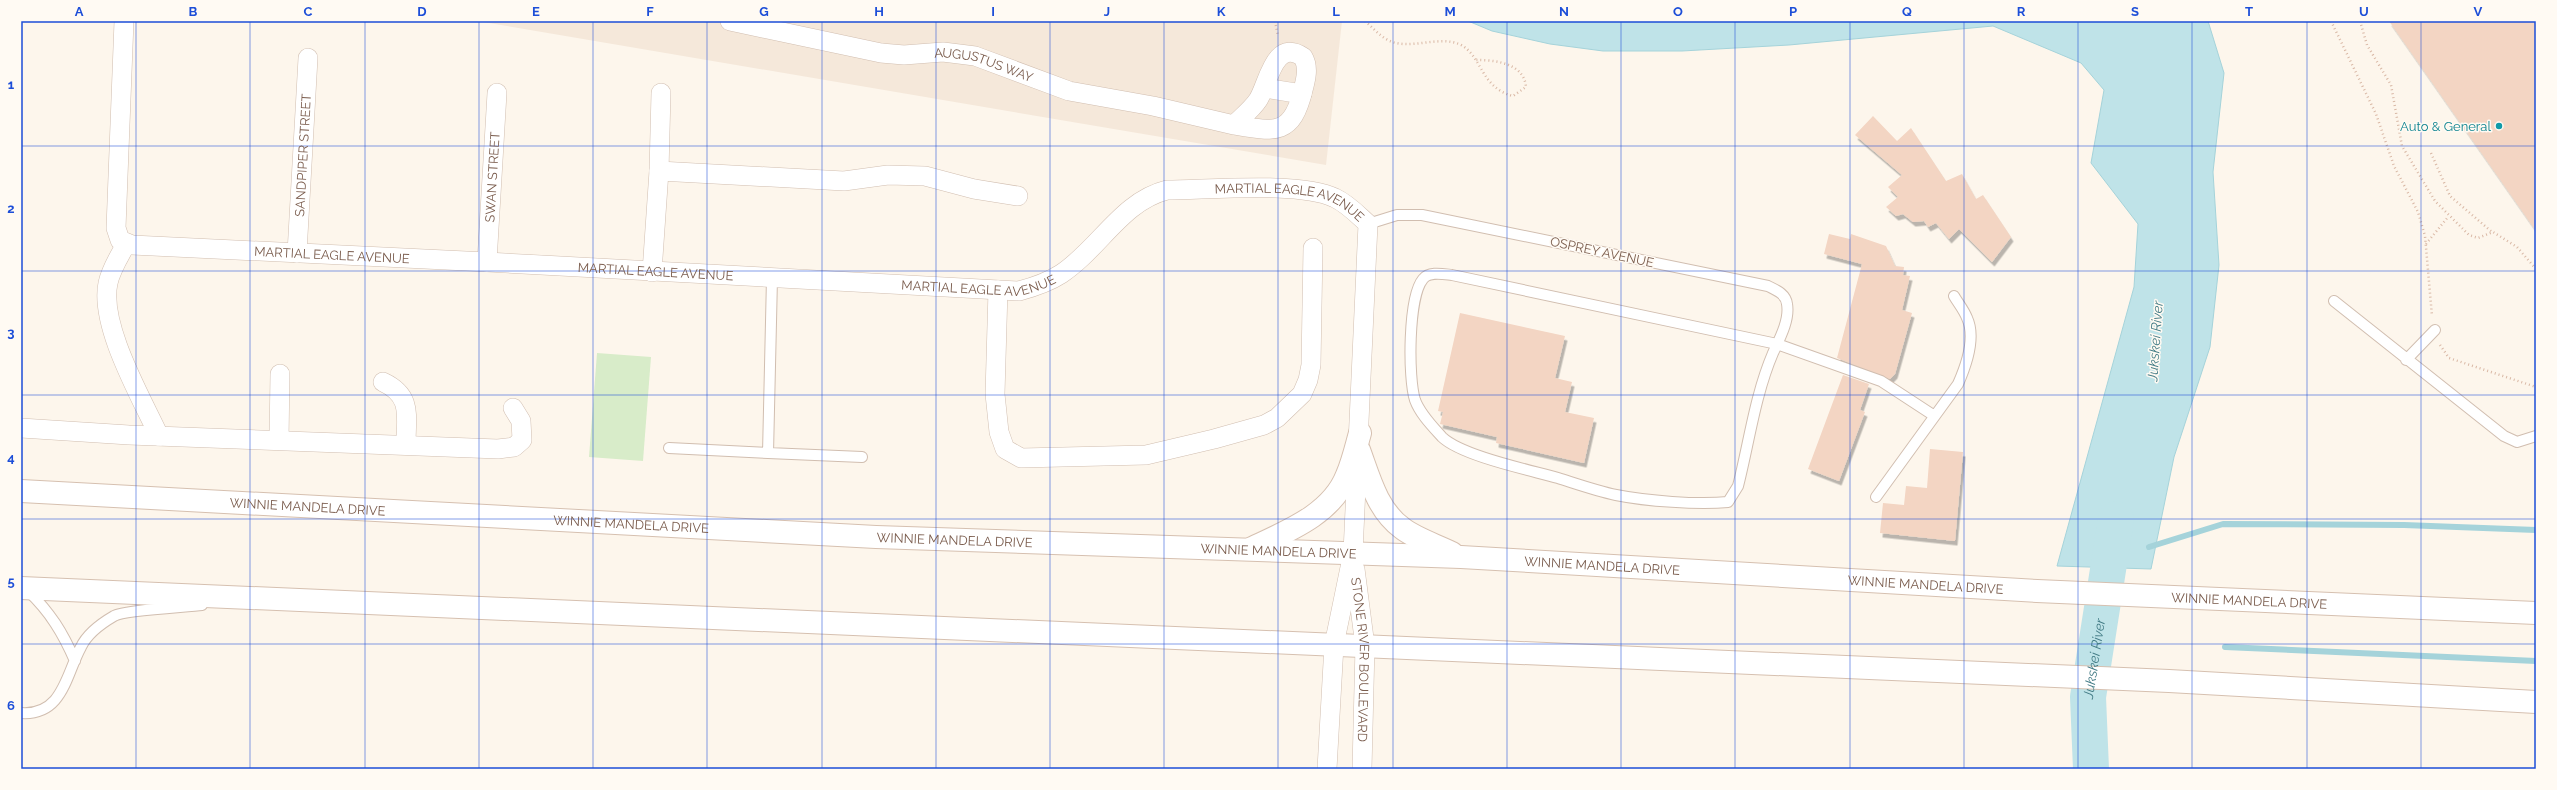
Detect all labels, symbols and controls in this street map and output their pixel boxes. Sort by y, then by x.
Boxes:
text: A [75,4,84,19]
text: B [189,4,198,19]
text: C [304,4,313,19]
text: D [417,4,427,19]
text: E [532,4,540,19]
text: F [646,4,654,19]
text: G [759,4,769,19]
text: H [874,4,884,19]
text: I [991,4,995,19]
text: J [1104,4,1110,19]
text: K [1217,4,1226,19]
text: L [1332,4,1340,19]
text: M [1444,4,1456,19]
text: N [1559,4,1569,19]
text: O [1673,4,1683,19]
text: P [1789,4,1797,19]
text: Q [1902,4,1912,19]
text: R [2017,4,2026,19]
text: S [2131,4,2139,19]
text: T [2245,4,2253,19]
text: U [2359,4,2369,19]
text: V [2474,4,2483,19]
street label: AUGUSTUS WAY [933,44,1036,85]
text: 1 [8,77,15,92]
street label: SANDPIPER STREET [292,93,313,217]
place label: Auto & General [2400,119,2491,134]
marker: Auto & General [2494,121,2504,131]
street label: SWAN STREET [482,131,502,223]
street label: MARTIAL EAGLE AVENUE [1214,180,1368,224]
text: 2 [7,201,15,216]
street label: OSPREY AVENUE [1549,234,1655,270]
street label: MARTIAL EAGLE AVENUE [254,243,410,266]
street label: MARTIAL EAGLE AVENUE [577,259,734,283]
street label: MARTIAL EAGLE AVENUE [901,271,1058,299]
water label: Jukskei River [2144,299,2166,383]
text: 3 [7,325,15,340]
text: 4 [7,450,15,465]
street label: WINNIE MANDELA DRIVE [229,495,386,518]
street label: WINNIE MANDELA DRIVE [553,512,709,536]
street label: WINNIE MANDELA DRIVE [877,530,1033,550]
street label: WINNIE MANDELA DRIVE [1200,541,1357,561]
street label: WINNIE MANDELA DRIVE [1524,553,1681,577]
street label: WINNIE MANDELA DRIVE [1847,572,2004,597]
text: 5 [7,574,15,589]
street label: STONE RIVER BOULEVARD [1349,576,1373,742]
street label: WINNIE MANDELA DRIVE [2171,589,2328,611]
water label: Jukskei River [2080,616,2108,701]
text: 6 [7,698,15,713]

